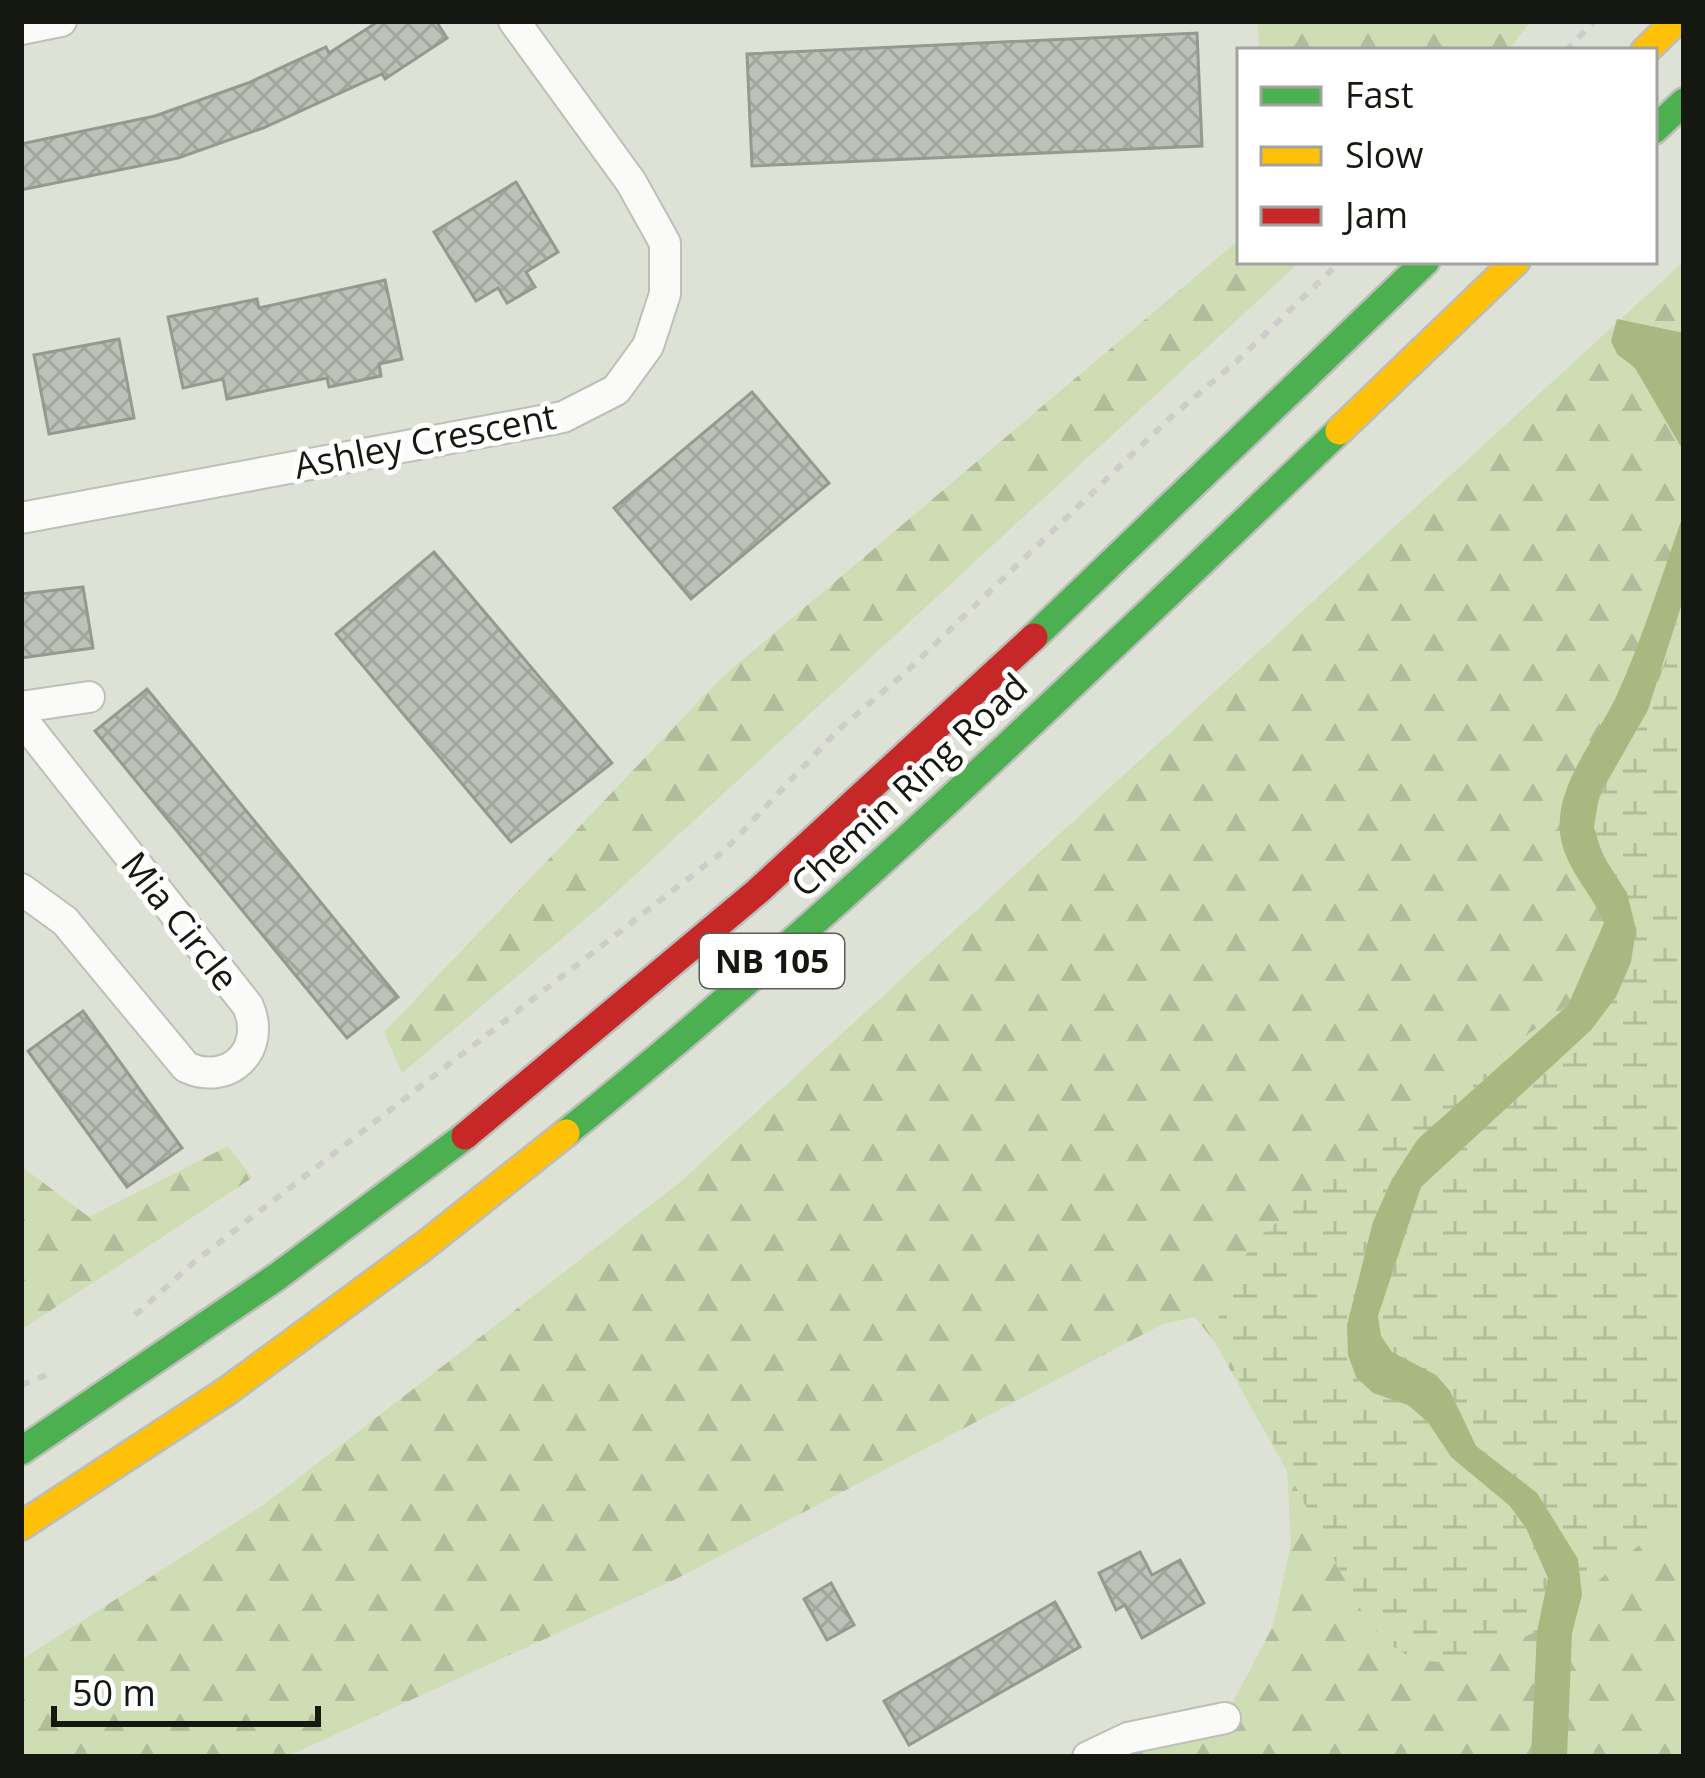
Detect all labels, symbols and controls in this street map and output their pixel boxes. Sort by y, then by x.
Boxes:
legend [1237,48,1657,264]
text: Fast [1345,70,1414,119]
text: Slow [1345,130,1423,179]
text: Jam [1342,190,1408,239]
street label: Ashley Crescent [290,391,560,490]
street label: Chemin Ring Road [780,662,1038,907]
street label: Mia Circle [111,841,250,1000]
road number: NB 105 [700,934,844,988]
scale bar [54,1652,318,1726]
text: 50 m [72,1668,156,1717]

